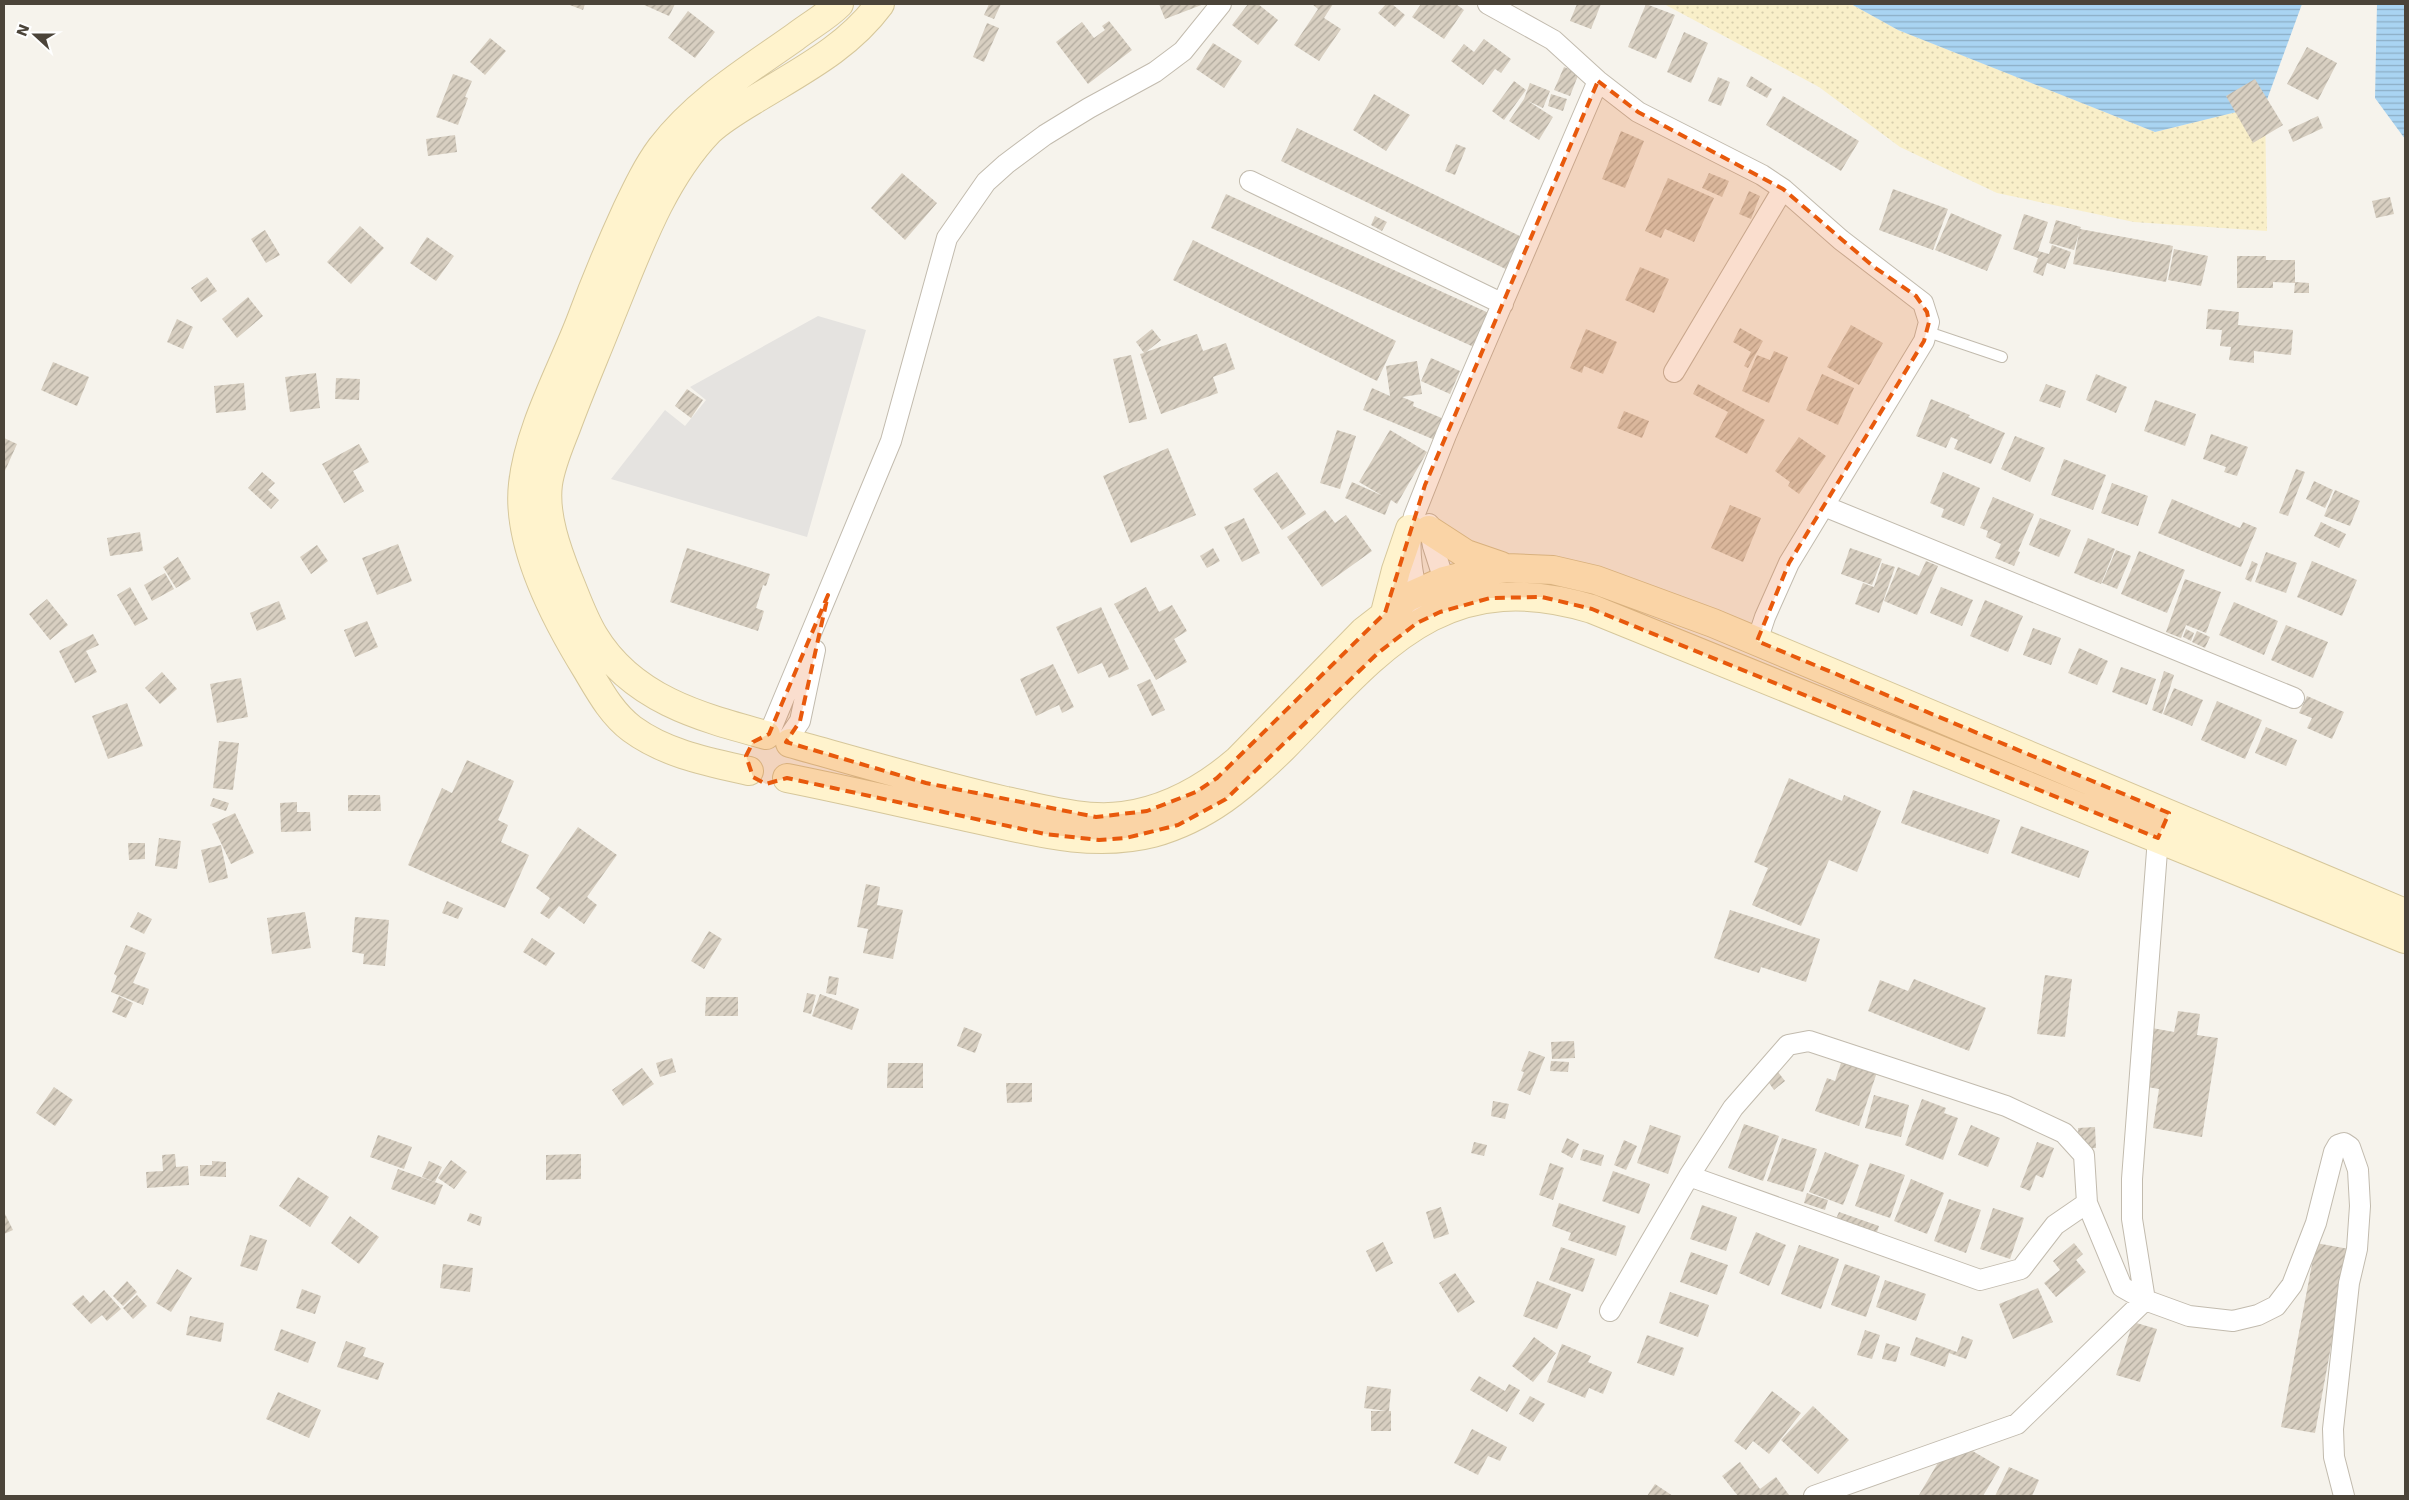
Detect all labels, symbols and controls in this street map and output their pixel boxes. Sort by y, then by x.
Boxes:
north arrow [10,10,60,60]
text: N [13,22,32,39]

